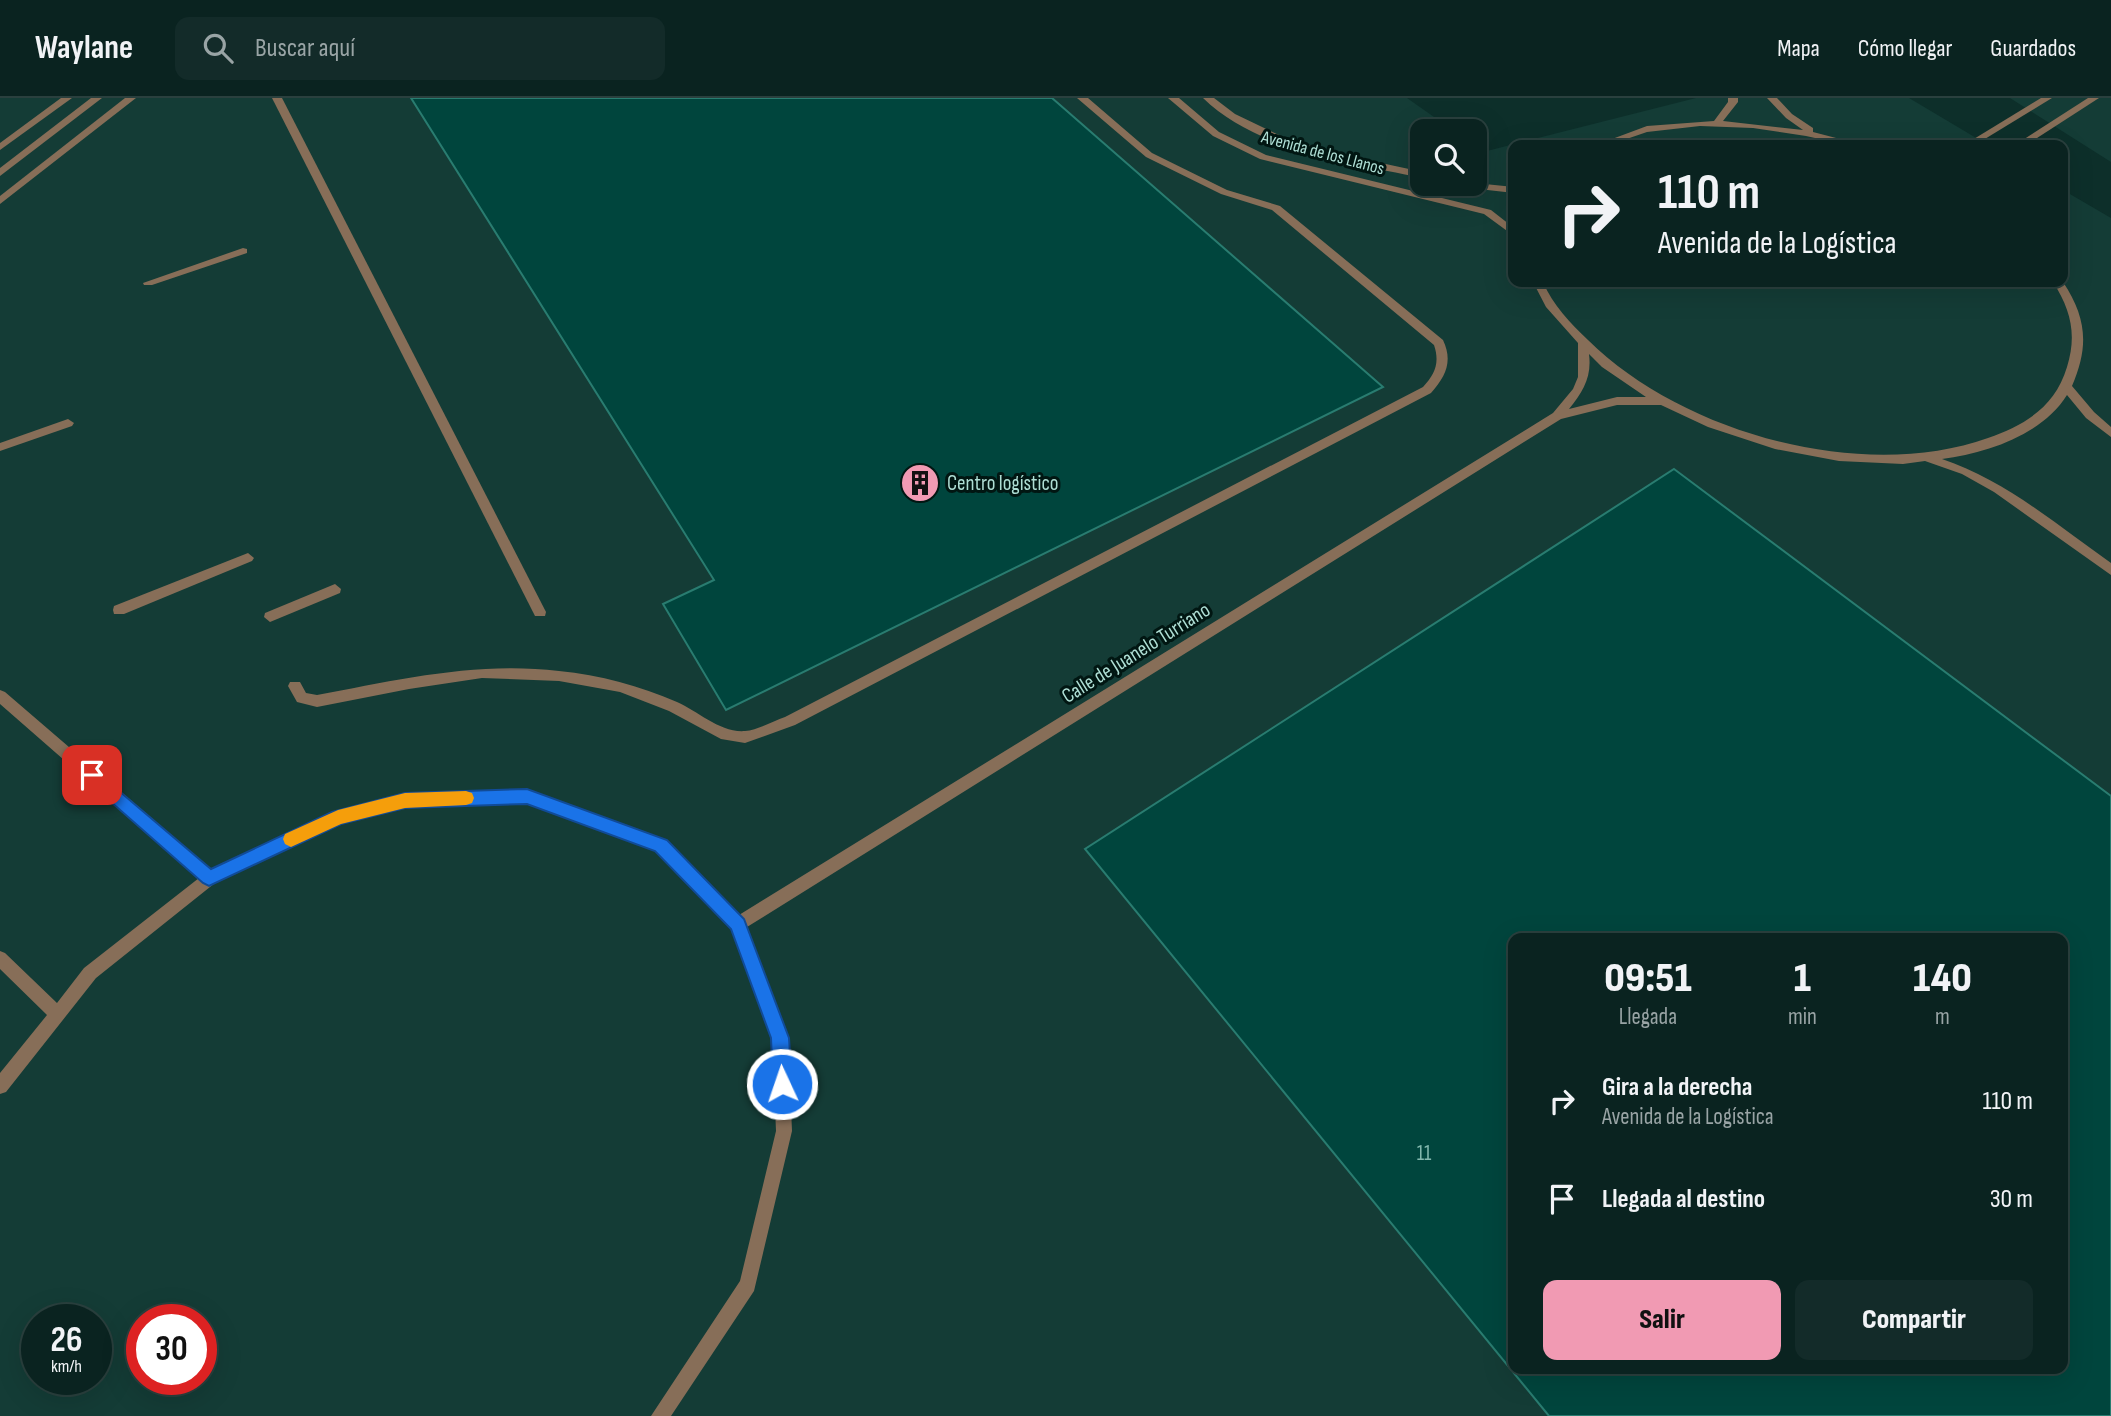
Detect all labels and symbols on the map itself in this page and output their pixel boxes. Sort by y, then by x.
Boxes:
street label: Avenida de los Llanos [1258,126,1387,179]
building icon: Centro logístico [899,462,941,504]
place label: Centro logístico [947,471,1058,496]
street label: Calle de Juanelo Turriano [1057,597,1215,709]
pin [62,745,122,805]
position arrow [745,1047,819,1121]
house number: 11 [1417,1141,1432,1166]
speed limit sign: 30 [126,1304,217,1395]

